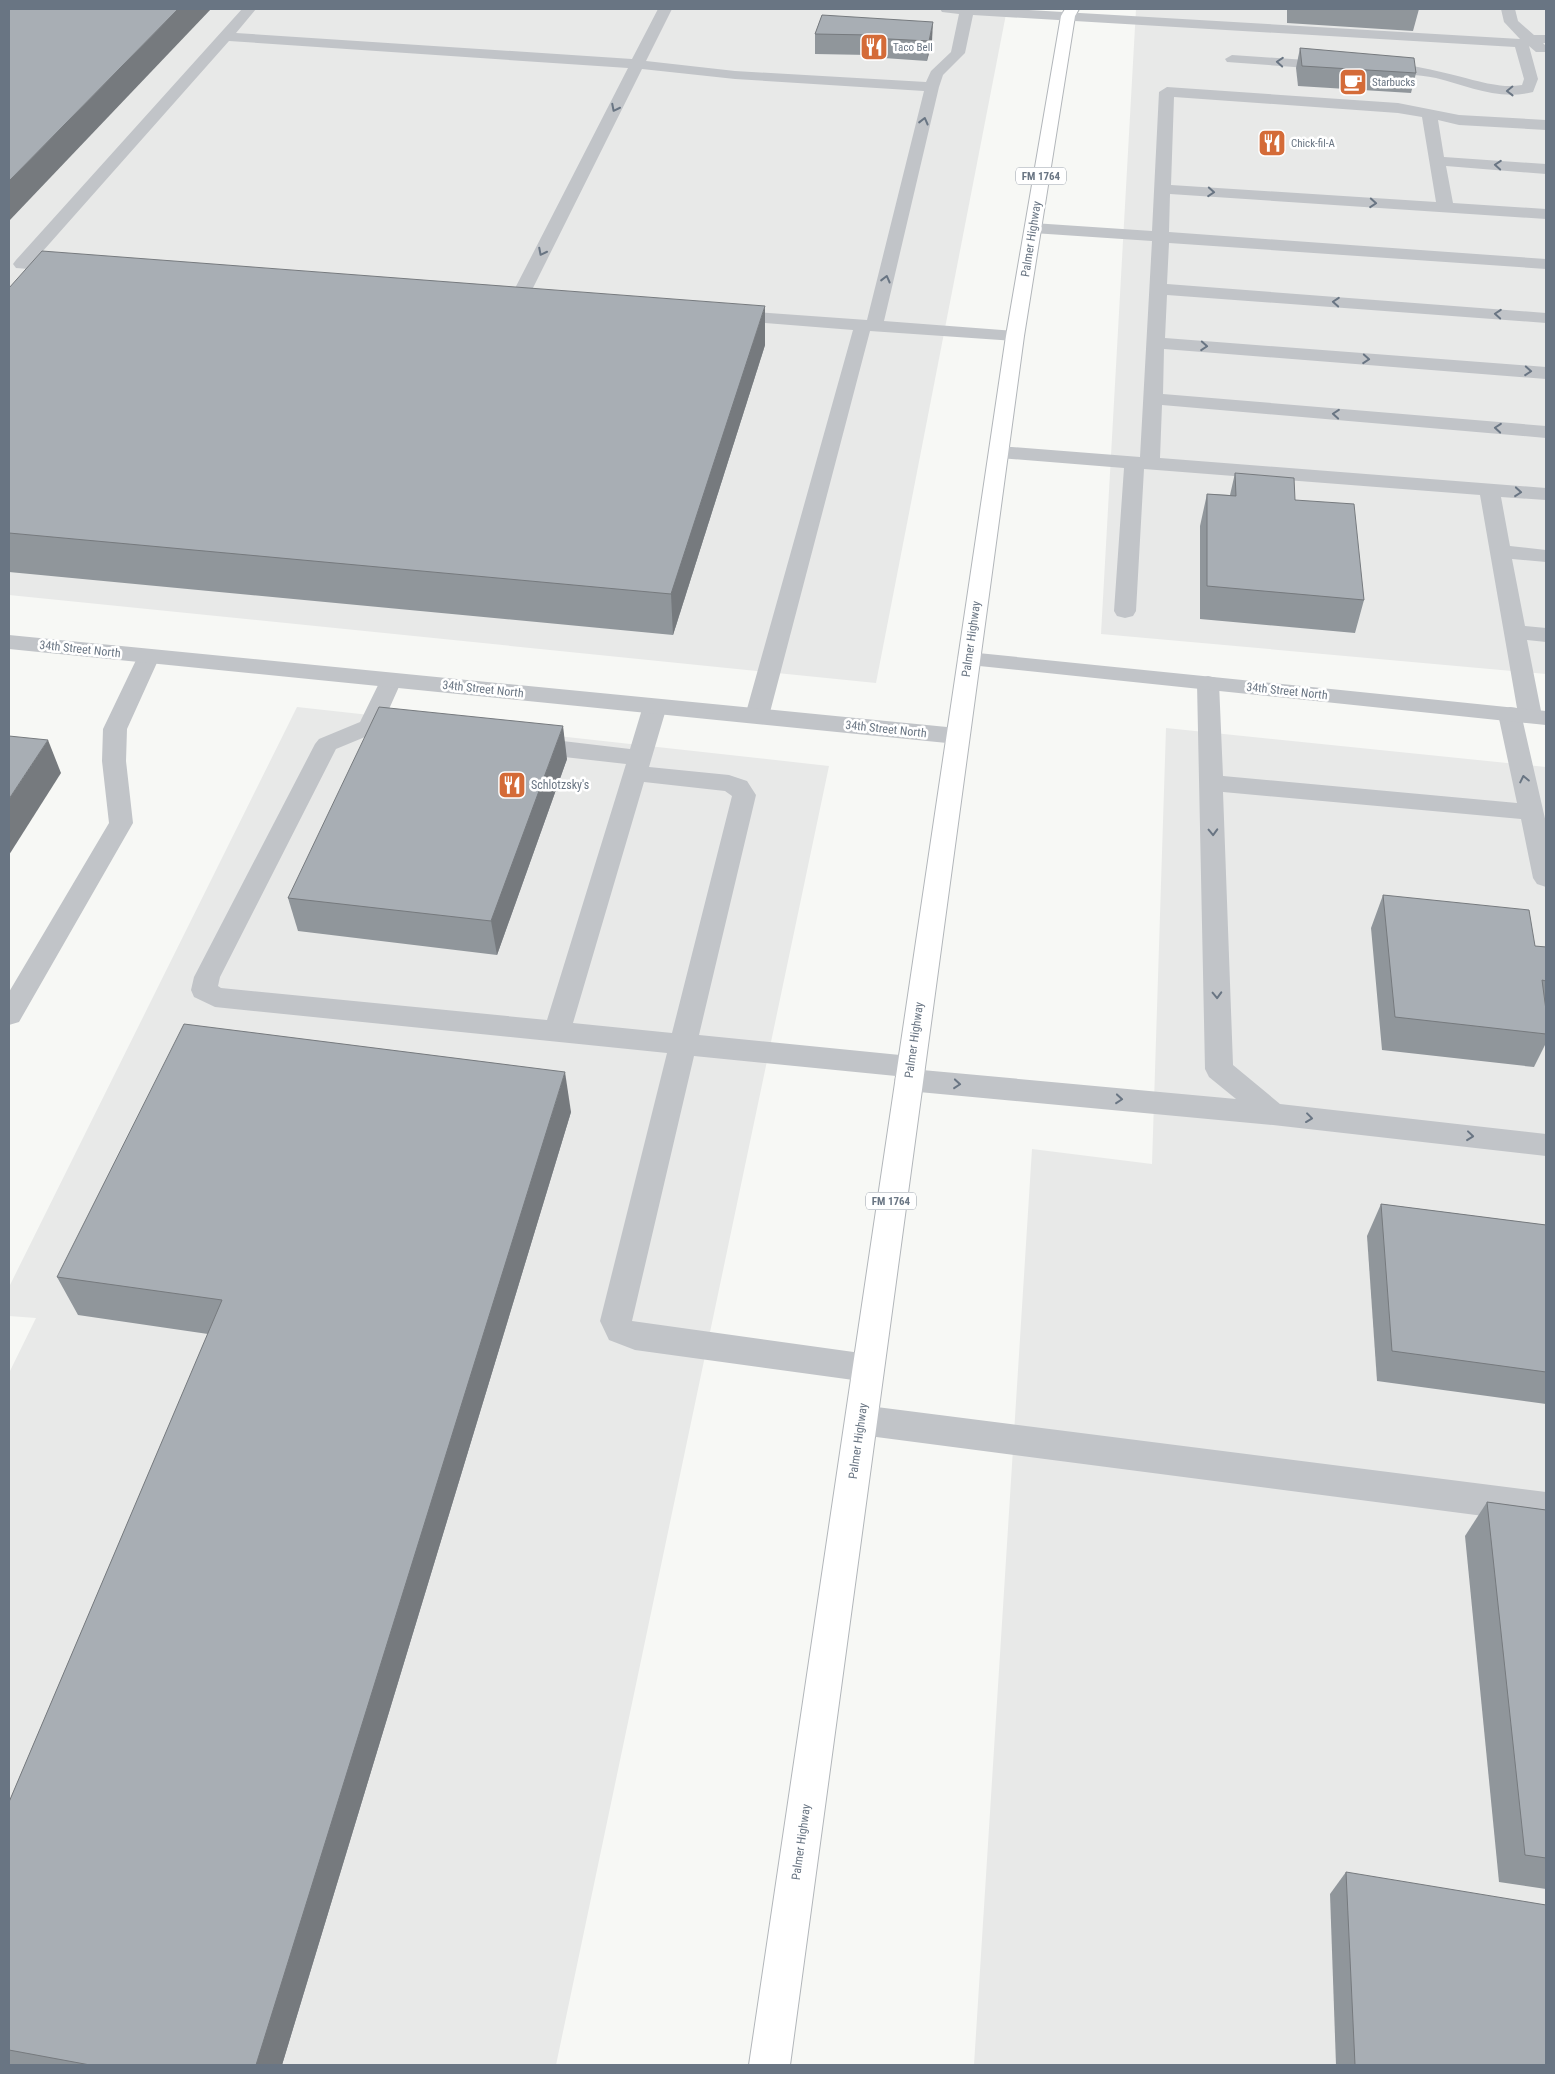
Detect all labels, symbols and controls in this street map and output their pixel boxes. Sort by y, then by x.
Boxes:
restaurant icon: Taco Bell [859,32,889,62]
place label: Taco Bell [893,41,933,54]
one-way arrow [1276,57,1284,68]
cafe icon: Starbucks [1338,67,1368,97]
place label: Starbucks [1372,76,1415,89]
one-way arrow [1505,86,1513,96]
one-way arrow [611,102,621,111]
one-way arrow [918,116,929,125]
restaurant icon: Chick-fil-A [1257,128,1287,158]
place label: Chick-fil-A [1291,137,1335,150]
one-way arrow [1493,160,1501,171]
road number: FM 1764 [1016,168,1066,185]
one-way arrow [1207,186,1215,197]
one-way arrow [1369,197,1377,208]
street label: Palmer Highway [1018,200,1044,278]
one-way arrow [538,247,548,256]
one-way arrow [880,274,891,283]
one-way arrow [1331,296,1339,307]
one-way arrow [1493,309,1501,320]
one-way arrow [1201,341,1209,352]
one-way arrow [1363,353,1371,364]
one-way arrow [1525,366,1533,377]
one-way arrow [1331,409,1339,420]
one-way arrow [1493,422,1501,433]
one-way arrow [1514,486,1522,497]
street label: Palmer Highway [959,600,983,678]
street label: 34th Street North [39,638,121,660]
street label: 34th Street North [442,678,524,700]
street label: 34th Street North [1246,680,1328,702]
street label: 34th Street North [845,718,927,740]
restaurant icon: Schlotzsky's [497,770,527,800]
one-way arrow [1519,775,1530,784]
place label: Schlotzsky's [531,778,589,792]
one-way arrow [1207,828,1218,836]
one-way arrow [1212,991,1223,999]
street label: Palmer Highway [902,1001,926,1079]
one-way arrow [953,1079,961,1090]
one-way arrow [1115,1093,1123,1104]
one-way arrow [1305,1112,1313,1123]
one-way arrow [1466,1130,1474,1141]
road number: FM 1764 [866,1192,916,1210]
street label: Palmer Highway [846,1402,870,1480]
street label: Palmer Highway [789,1803,813,1881]

